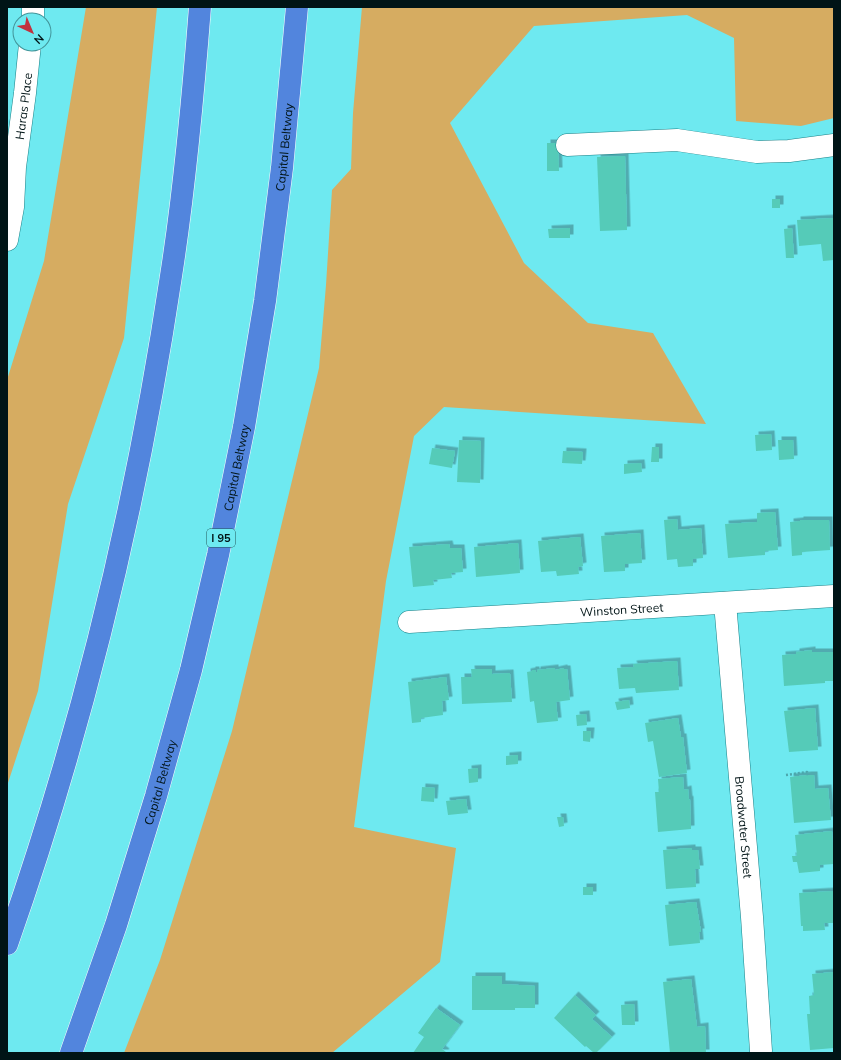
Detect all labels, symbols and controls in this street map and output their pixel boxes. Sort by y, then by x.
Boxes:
north arrow [12,12,52,52]
text: N [31,31,47,47]
street label: Haras Place [11,72,35,140]
street label: Capital Beltway [272,102,296,192]
street label: Capital Beltway [220,422,252,512]
road number: I 95 [207,529,235,547]
street label: Winston Street [579,599,664,619]
street label: Capital Beltway [140,737,179,827]
street label: Broadwater Street [732,775,756,879]

